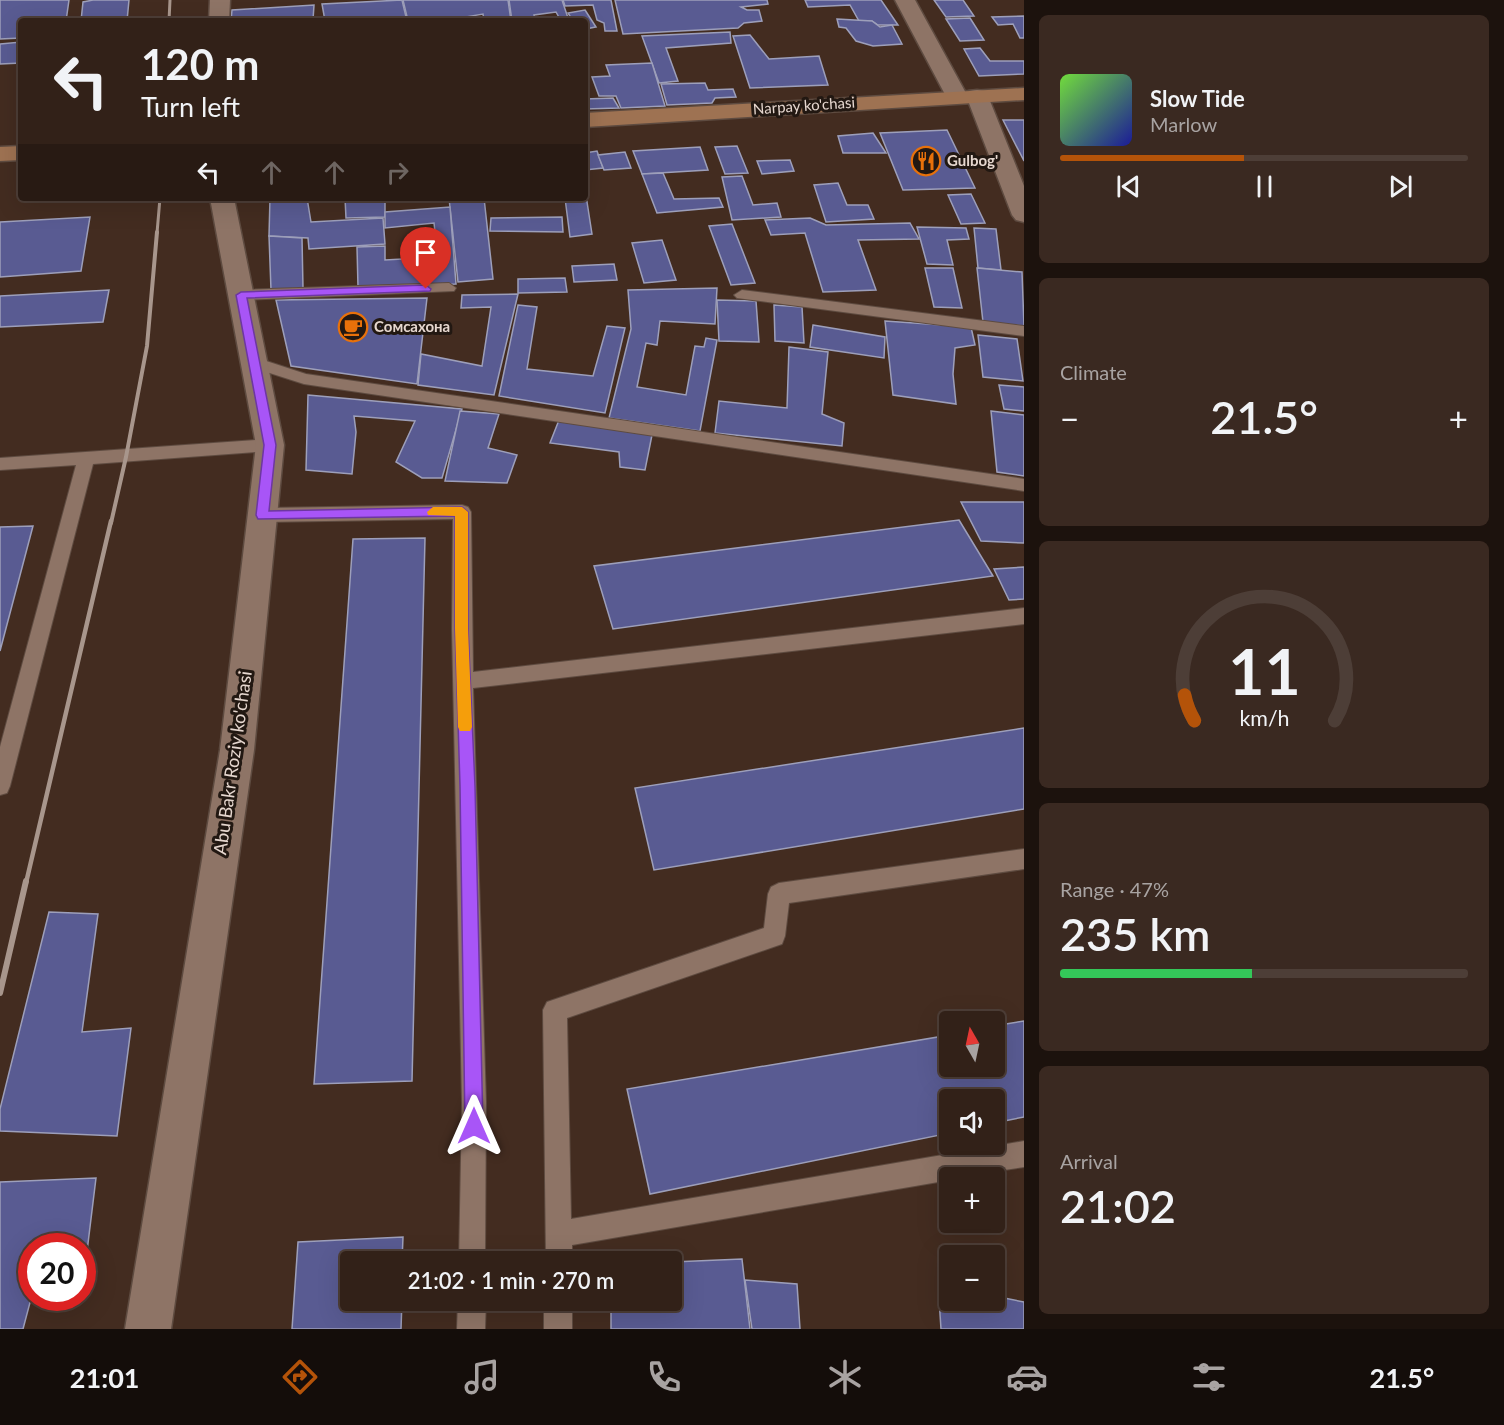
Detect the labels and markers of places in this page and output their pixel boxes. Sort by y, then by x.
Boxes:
restaurant icon: Gulbog' [910,145,942,177]
place label: Gulbog' [947,151,998,169]
pin [400,227,451,289]
cafe icon: Сомсахона [337,311,369,343]
place label: Сомсахона [374,317,450,335]

